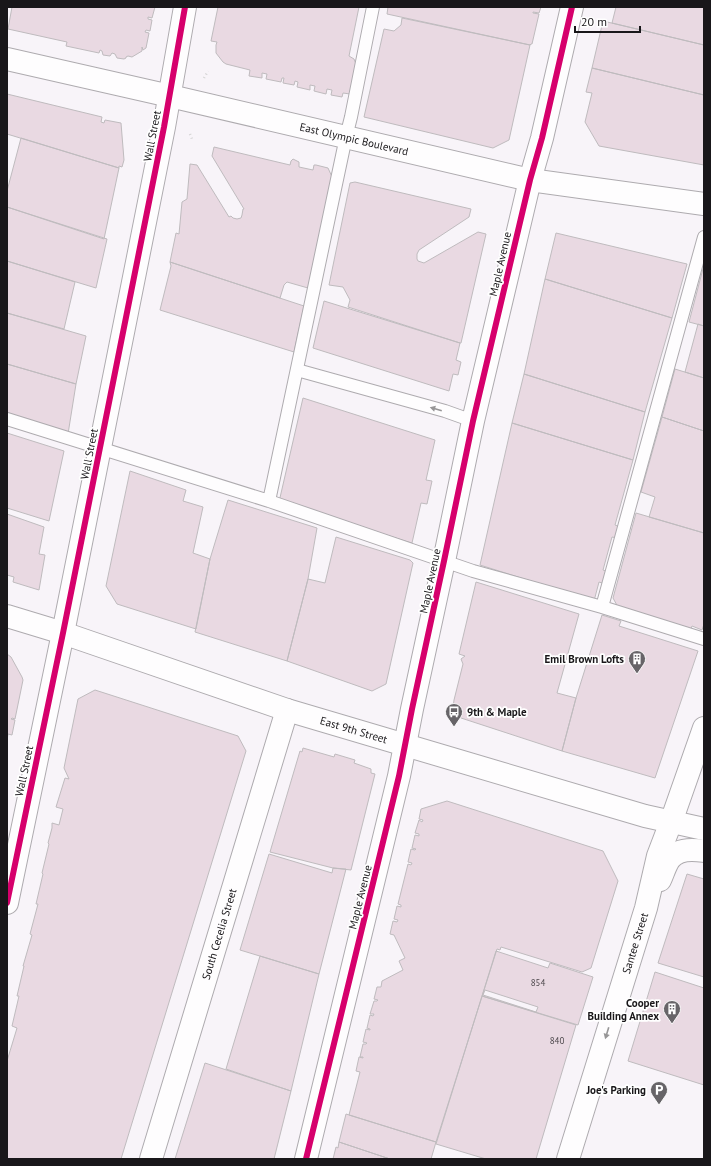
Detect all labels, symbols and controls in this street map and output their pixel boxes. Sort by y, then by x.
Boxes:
scale bar [575,8,640,34]
text: 20 m [581,14,607,29]
street label: Wall Street [140,109,164,163]
street label: East Olympic Boulevard [298,119,410,158]
street label: Maple Avenue [486,230,514,298]
one-way arrow [430,406,442,412]
street label: Wall Street [77,427,101,481]
street label: Maple Avenue [416,547,444,615]
building icon: Emil Brown Lofts [627,649,647,674]
place label: Emil Brown Lofts [545,652,624,666]
bus stop icon: 9th & Maple [444,702,464,727]
place label: 9th & Maple [467,705,527,719]
street label: East 9th Street [318,713,389,746]
street label: Wall Street [12,744,36,798]
street label: Maple Avenue [345,863,375,931]
street label: South Cecelia Street [199,886,240,981]
street label: Santee Street [619,911,651,975]
house number: 854 [531,977,545,988]
place label: Cooper Building Annex [587,996,659,1023]
building icon: Cooper Building Annex [662,999,682,1024]
one-way arrow [604,1027,610,1039]
house number: 840 [550,1035,564,1046]
parking icon: Joe's Parking [649,1080,669,1105]
place label: Joe's Parking [585,1083,646,1097]

